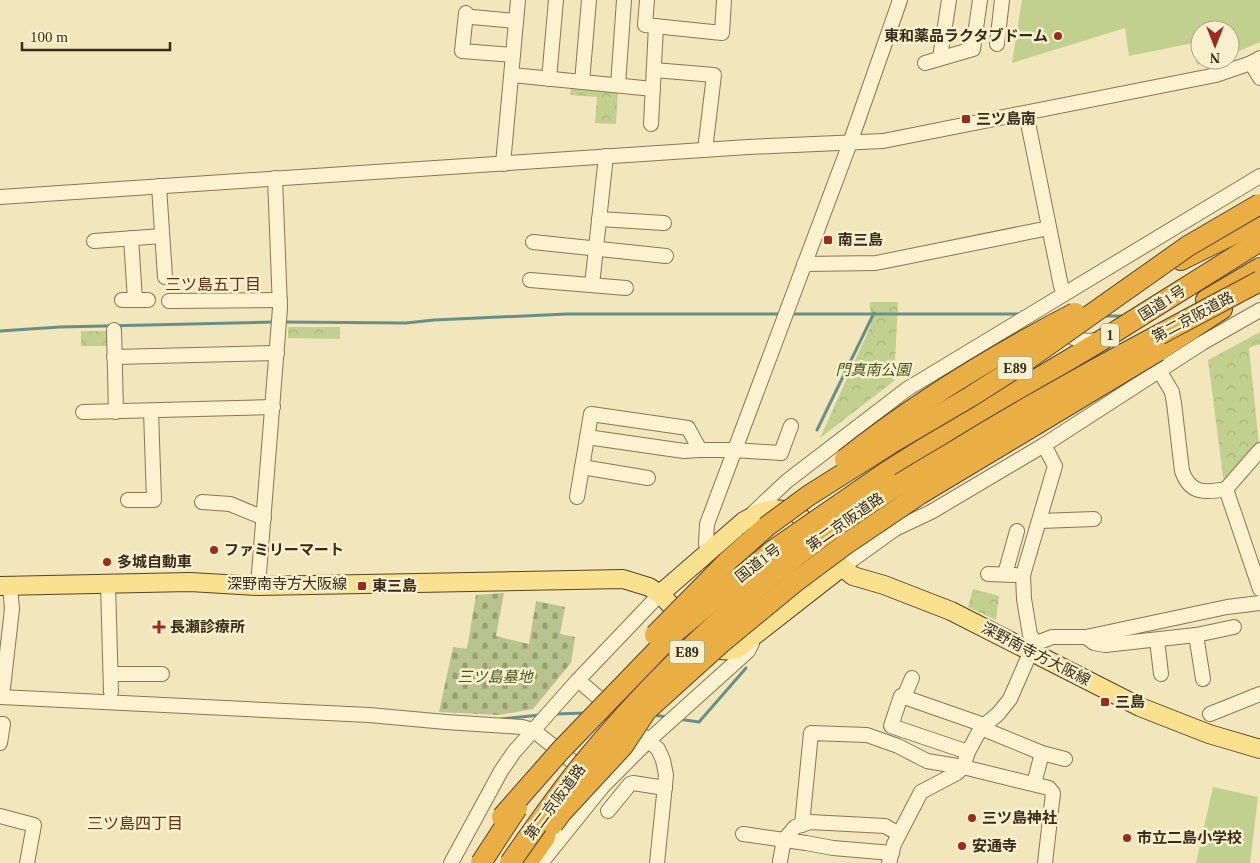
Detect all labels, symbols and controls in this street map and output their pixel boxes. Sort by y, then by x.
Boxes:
scale bar [22,20,170,52]
north arrow [1190,20,1240,70]
place label: 東和薬品ラクタブドーム [884,27,1048,44]
text: 100 m [30,29,68,45]
marker: 東和薬品ラクタブドーム [1052,30,1064,42]
text: N [1210,50,1220,65]
place label: 三ツ島南 [976,110,1036,127]
marker: 三ツ島南 [960,113,972,125]
place label: 南三島 [838,231,883,248]
marker: 南三島 [822,234,834,246]
district label: 三ツ島五丁目 [165,276,261,293]
street label: 国道1号 [1135,282,1189,324]
street label: 第二京阪道路 [1150,289,1236,345]
road number: 1 [1101,324,1119,346]
road number: E89 [998,356,1032,379]
park label: 門真南公園 [835,362,912,378]
street label: 第二京阪道路 [804,490,886,554]
street label: 国道1号 [732,541,784,585]
place label: ファミリーマート [224,542,344,558]
marker: ファミリーマート [208,544,220,556]
place label: 多城自動車 [117,553,192,570]
marker: 多城自動車 [101,556,113,568]
street label: 深野南寺方大阪線 [227,576,347,592]
place label: 東三島 [372,577,417,594]
marker: 東三島 [356,580,368,592]
place label: 長瀬診療所 [170,619,245,635]
marker: 長瀬診療所 [152,620,166,634]
street label: 深野南寺方大阪線 [979,620,1093,688]
road number: E89 [670,640,704,664]
park label: 三ツ島墓地 [457,669,534,685]
place label: 三島 [1115,693,1145,710]
marker: 三島 [1099,696,1111,708]
street label: 第二京阪道路 [522,761,588,843]
place label: 三ツ島神社 [982,809,1057,826]
marker: 三ツ島神社 [966,812,978,824]
district label: 三ツ島四丁目 [87,815,183,832]
place label: 市立二島小学校 [1137,829,1242,846]
marker: 市立二島小学校 [1121,832,1133,844]
place label: 安通寺 [972,838,1017,854]
marker: 安通寺 [956,840,968,852]

